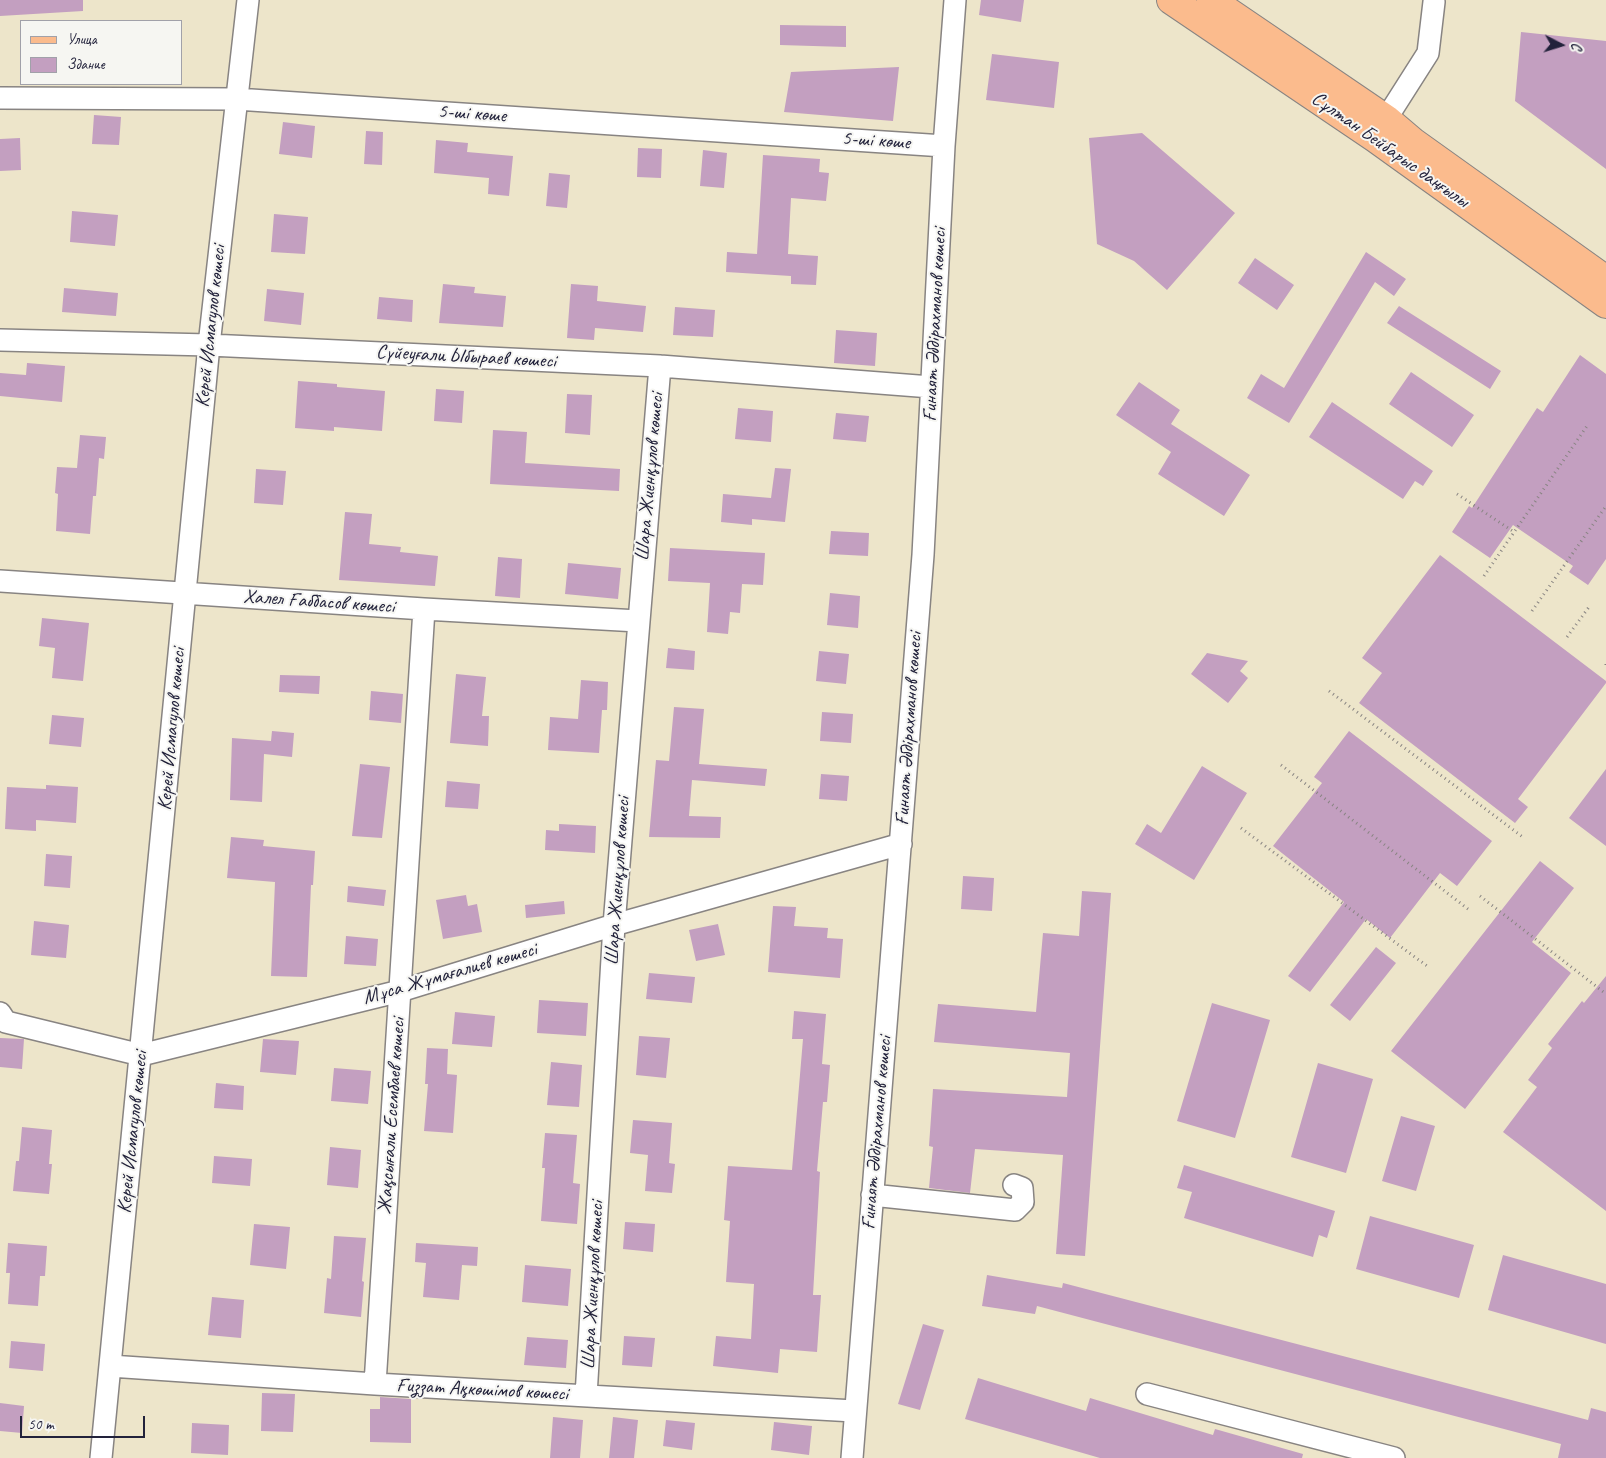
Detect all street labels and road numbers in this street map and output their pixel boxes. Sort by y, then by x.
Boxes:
street label: Сұлтан Бейбарыс даңғылы [1307,87,1473,213]
street label: 5-шi көше [437,100,507,128]
street label: 5-шi көше [841,127,911,155]
street label: Ғинаят Әбдірахманов көшесі [918,227,952,423]
street label: Керей Исмагулов көшесі [191,244,231,408]
street label: Сүйеуғали Ыбыраев көшесi [375,340,557,374]
street label: Шара Жиенқұлов көшесі [631,392,669,562]
street label: Халел Ғаббасов көшесі [243,585,395,619]
street label: Ғинаят Әбдірахманов көшесі [890,631,928,827]
street label: Керей Исмагулов көшесі [153,647,191,811]
street label: Шара Жиенқұлов көшесі [600,796,636,966]
street label: Мұса Жұмағалиев көшесі [360,938,540,1010]
street label: Жақсығали Есембаев көшесi [373,1017,411,1215]
street label: Ғинаят Әбдірахманов көшесі [857,1035,897,1231]
street label: Керей Исмагулов көшесі [113,1050,153,1214]
street label: Шара Жиенқұлов көшесі [577,1200,609,1370]
street label: Ғиззат Ақкөшімов көшесi [395,1374,569,1406]

